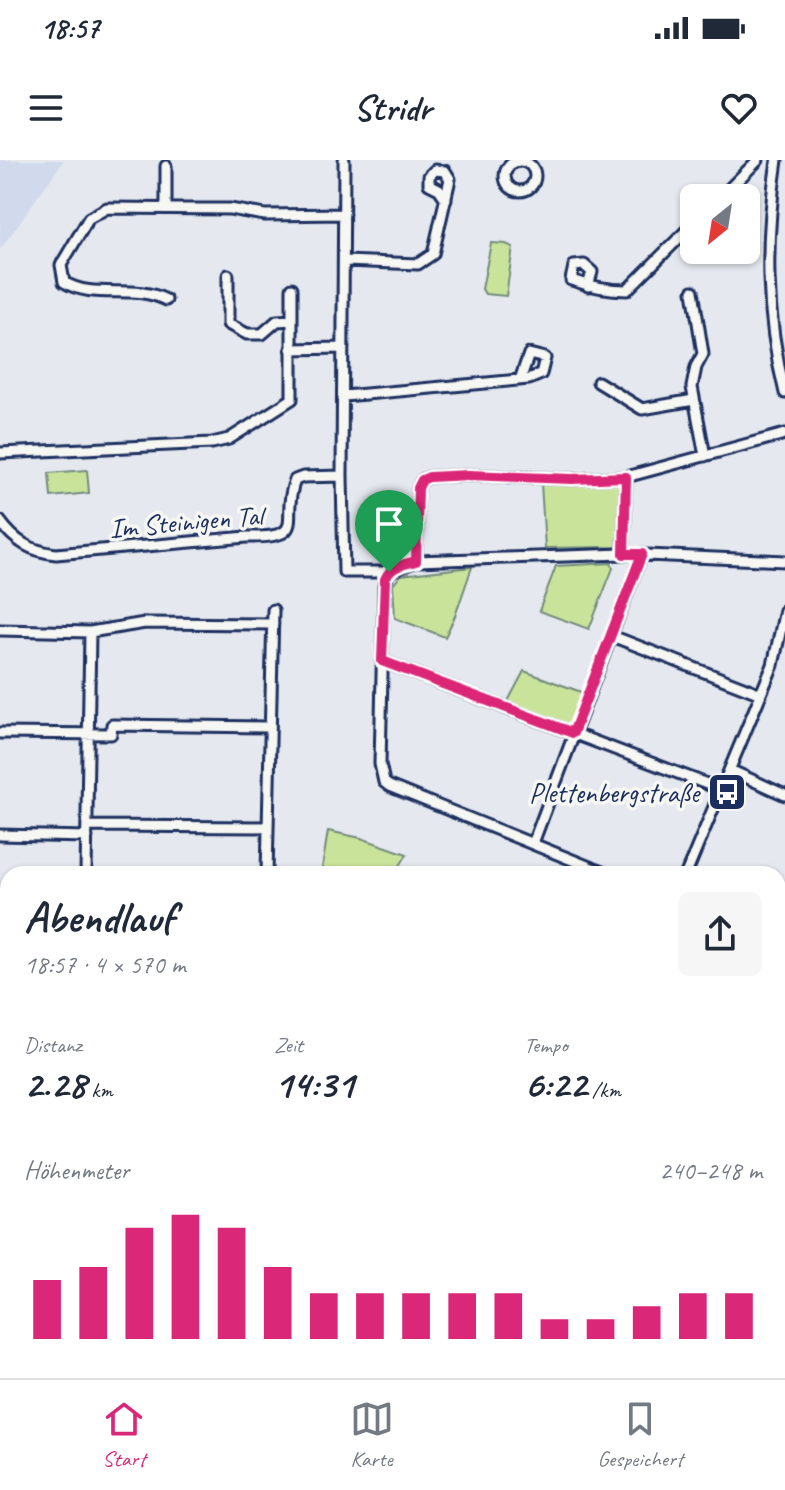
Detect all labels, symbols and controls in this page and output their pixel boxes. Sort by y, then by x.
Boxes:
text: 18:57 [40,9,99,47]
text: Stridr [354,85,431,131]
icon: menu [24,86,68,130]
icon: heart [717,86,761,130]
north arrow [680,184,760,264]
map controls [680,184,760,264]
pin [355,490,423,572]
street label: Im Steinigen Tal [108,497,269,546]
icon: arrive [367,502,411,546]
bus stop icon: Plettenbergstraße [706,771,748,813]
place label: Plettenbergstraße [529,775,701,810]
text: Abendlauf [24,890,174,945]
button: share [678,892,762,976]
text: 18:57 · 4 × 570 m [24,948,185,981]
text: Distanz [24,1031,82,1059]
text: Zeit [274,1031,303,1059]
text: Tempo [524,1031,568,1059]
text: 2.28 [24,1059,86,1109]
text: 14:31 [274,1059,354,1109]
text: 6:22 [524,1059,587,1109]
text: km [86,1076,113,1104]
text: /km [587,1076,621,1104]
text: Höhenmeter [24,1154,129,1187]
text: 240–248 m [659,1154,762,1187]
tab: Start [102,1397,146,1473]
tab: Karte [350,1397,394,1473]
tab: Gespeichert [597,1397,683,1473]

